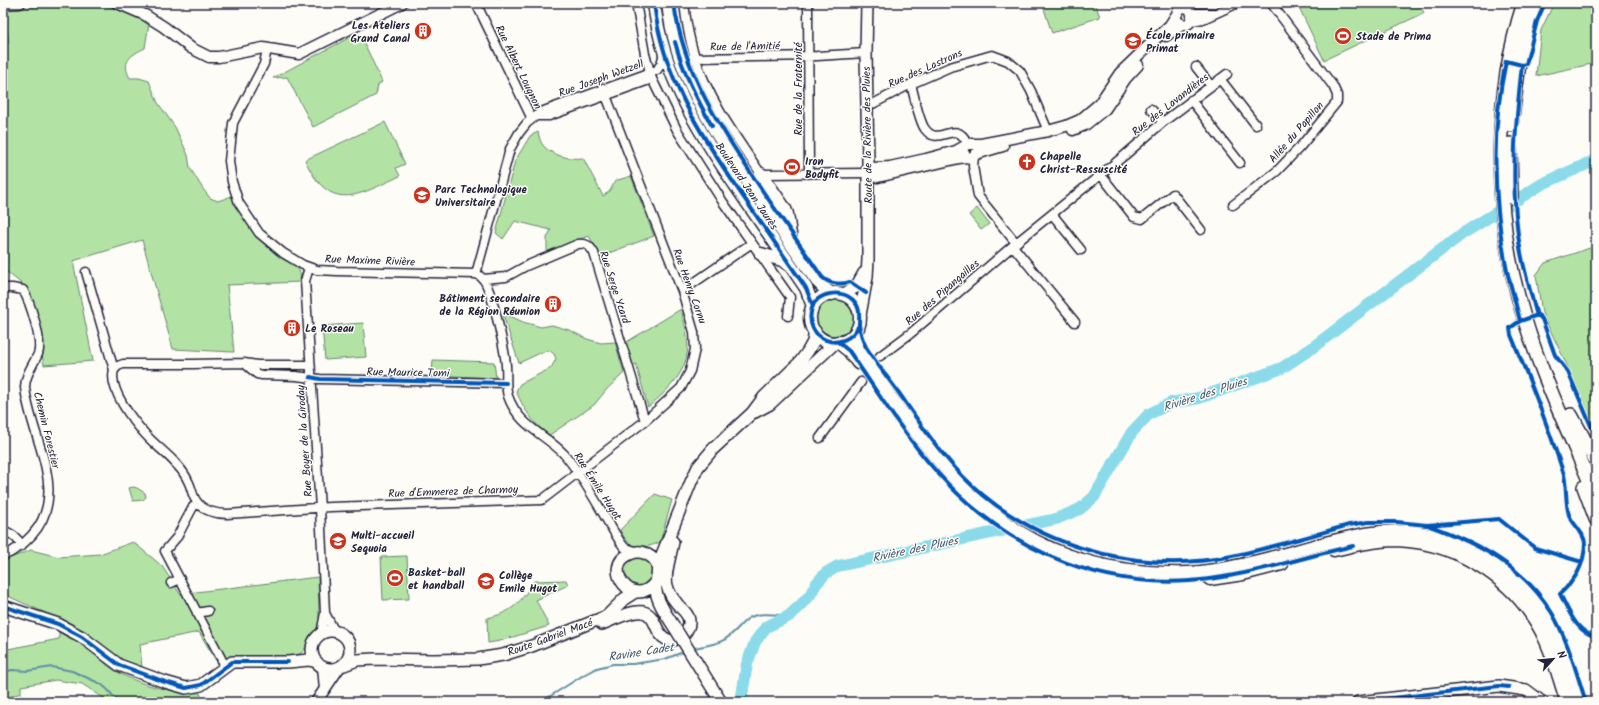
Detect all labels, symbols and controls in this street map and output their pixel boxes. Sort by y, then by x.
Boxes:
place label: Les Ateliers Grand Canal [351,17,411,48]
building icon: Les Ateliers Grand Canal [413,21,433,41]
street label: Rue Albert Lougnon [490,22,546,113]
sports icon: Stade de Prima [1333,26,1353,46]
place label: École primaire Primat [1146,27,1215,58]
place label: Stade de Prima [1356,28,1432,46]
school or university icon: École primaire Primat [1123,31,1143,51]
street label: Rue de l'Amitié [710,37,781,57]
street label: Rue de la Fraternité [790,41,808,136]
street label: Rue des Lastrons [885,44,966,93]
street label: Rue Joseph Wetzell [556,55,647,103]
street label: Route de la Rivière des Pluies [858,66,878,204]
street label: Rue des Lavandières [1128,69,1213,141]
street label: Allée du Papillon [1265,98,1329,168]
street label: Boulevard Jean Jaurès [710,139,782,234]
place label: Chapelle Christ-Ressuscité [1040,148,1128,179]
church icon: Chapelle Christ-Ressuscité [1017,152,1037,172]
place label: Iron Bodyfit [805,153,840,184]
sports icon: Iron Bodyfit [782,157,802,177]
place label: Parc Technologique Universitaire [435,181,527,212]
school or university icon: Parc Technologique Universitaire [412,185,432,205]
street label: Rue Henry Cornu [667,246,711,327]
street label: Rue Serge Ycard [594,249,634,327]
street label: Rue Maxime Rivière [325,250,415,272]
street label: Rue des Pipangailles [901,255,984,330]
place label: Bâtiment secondaire de la Région Réunion [439,290,541,321]
building icon: Bâtiment secondaire de la Région Réunion [543,294,563,314]
building icon: Le Roseau [282,318,302,338]
place label: Le Roseau [305,320,354,338]
street label: Rue Maurice Tomi [366,363,450,383]
water label: Rivière des Pluies [1161,371,1251,417]
street label: Rue Boyer de la Giroday [292,384,318,497]
street label: Chemin Forestier [28,390,65,472]
street label: Rue Émile Hugot [568,449,626,525]
street label: Rue d'Emmerez de Charmoy [388,481,519,503]
place label: Multi-accueil Sequoia [351,527,414,558]
school or university icon: Multi-accueil Sequoia [328,531,348,551]
water label: Rivière des Pluies [871,531,962,568]
place label: Basket-ball et handball [408,564,465,595]
place label: Collège Emile Hugot [499,567,558,598]
sports icon: Basket-ball et handball [385,568,405,588]
school or university icon: Collège Emile Hugot [476,571,496,591]
street label: Route Gabriel Macé [505,614,597,662]
water label: Ravine Cadet [607,638,677,667]
north arrow [1533,639,1573,679]
text: N [1551,648,1571,662]

